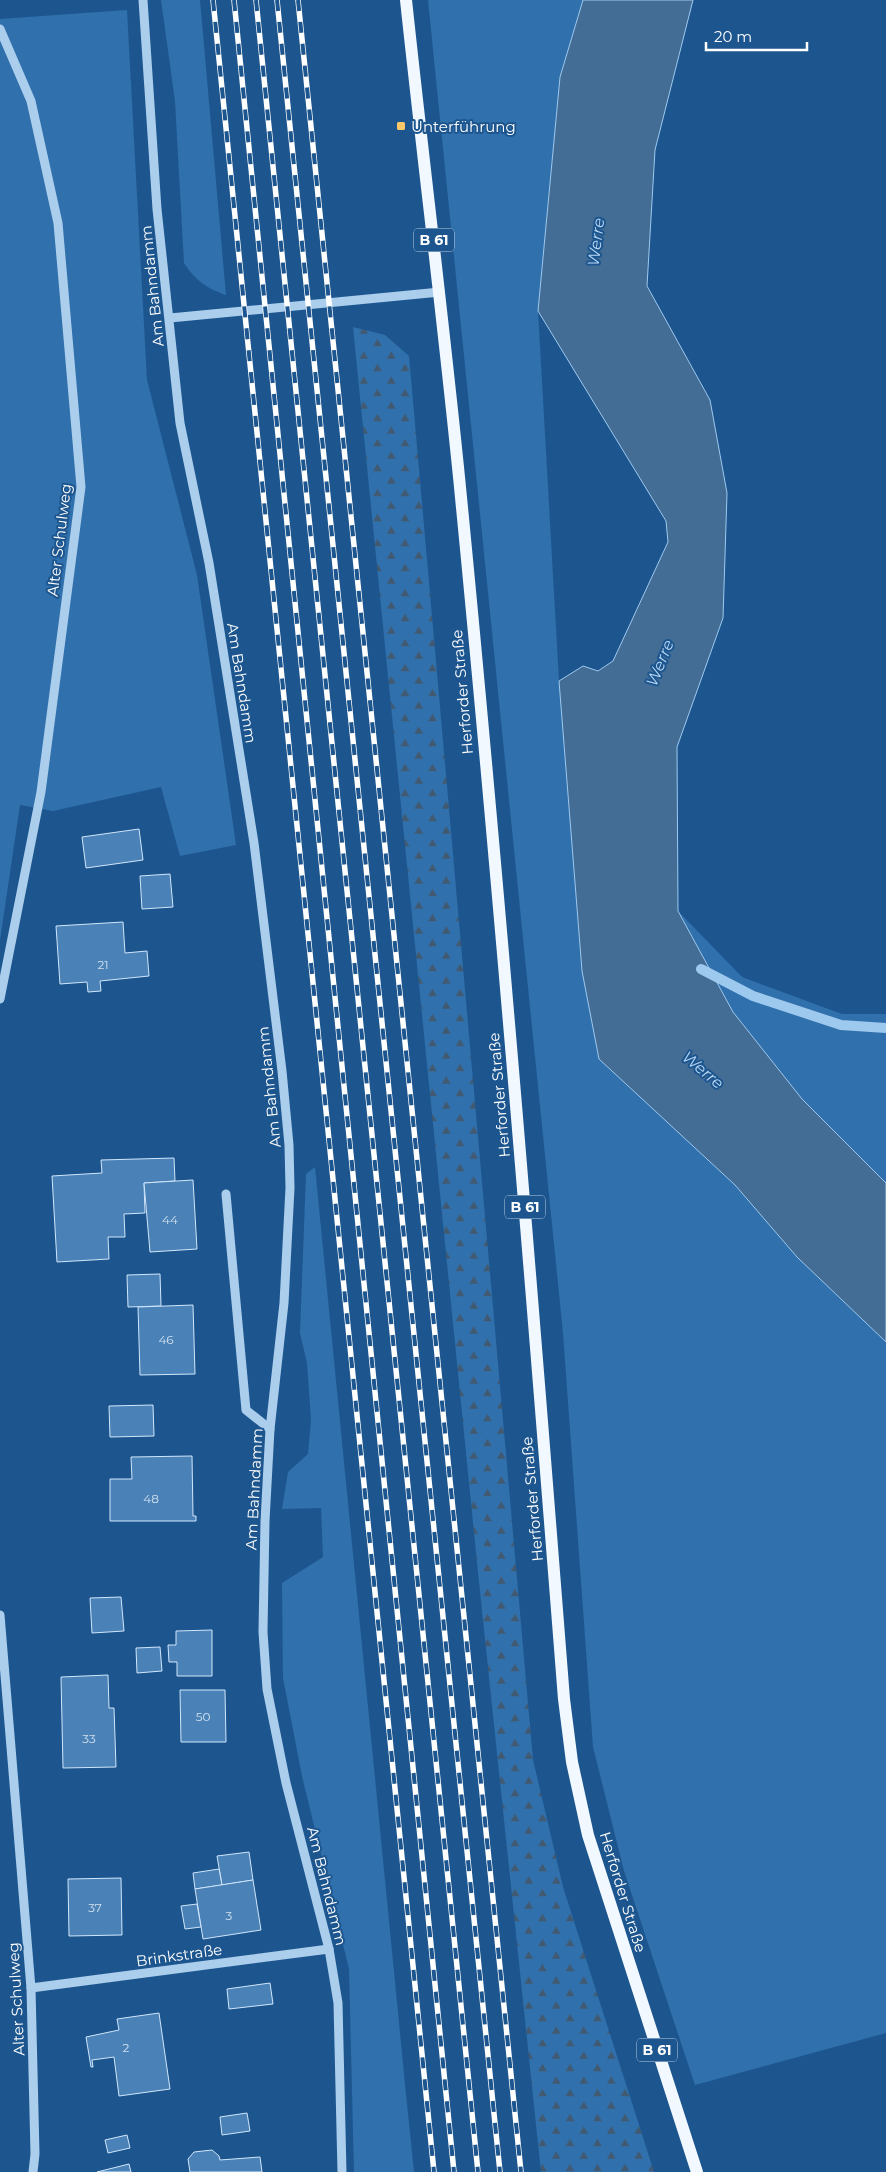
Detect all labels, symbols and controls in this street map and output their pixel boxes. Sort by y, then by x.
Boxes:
scale bar [706,20,807,52]
text: 20 m [714,27,752,46]
place label: Unterführung [411,117,516,136]
marker: Unterführung [395,120,407,132]
water label: Werre [584,217,608,267]
street label: Am Bahndamm [136,224,168,348]
road number: B 61 [414,228,454,252]
street label: Alter Schulweg [43,482,75,598]
street label: Am Bahndamm [223,621,261,745]
street label: Herforder Straße [447,629,477,755]
water label: Werre [642,637,678,689]
house number: 21 [97,957,109,972]
street label: Am Bahndamm [253,1025,285,1149]
street label: Herforder Straße [484,1032,514,1158]
water label: Werre [678,1047,728,1093]
road number: B 61 [505,1196,545,1218]
house number: 44 [162,1212,178,1227]
house number: 46 [158,1332,174,1347]
street label: Am Bahndamm [241,1428,267,1550]
street label: Herforder Straße [517,1436,547,1562]
house number: 48 [143,1491,159,1506]
house number: 50 [196,1709,210,1724]
house number: 33 [82,1731,96,1746]
street label: Am Bahndamm [303,1825,351,1947]
street label: Herforder Straße [596,1829,650,1955]
house number: 37 [88,1900,102,1915]
house number: 3 [226,1908,233,1923]
street label: Brinkstraße [135,1940,223,1970]
street label: Alter Schulweg [4,1942,28,2056]
road number: B 61 [637,2038,677,2062]
house number: 2 [123,2040,130,2055]

